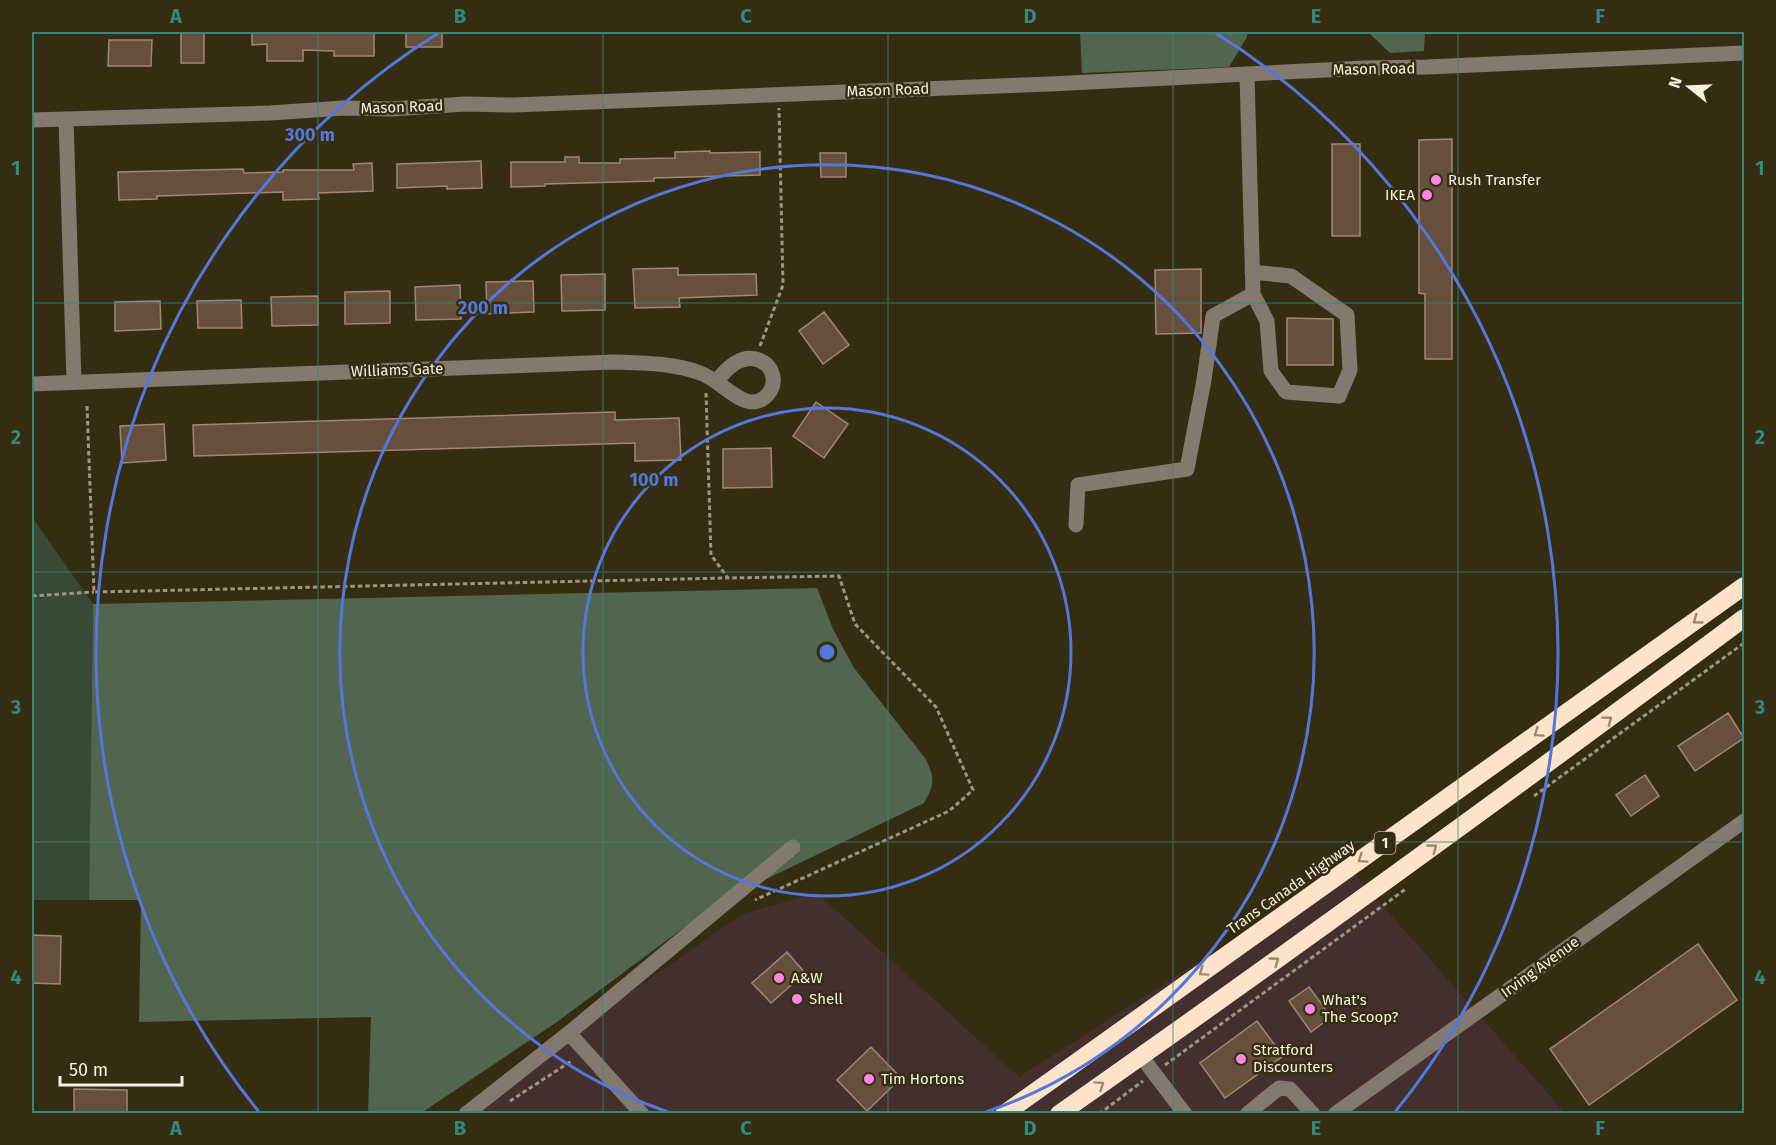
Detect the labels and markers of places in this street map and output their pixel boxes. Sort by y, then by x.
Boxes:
place label: Rush Transfer [1448,171,1541,189]
marker: Rush Transfer [1429,173,1443,187]
place label: IKEA [1385,186,1415,204]
marker: IKEA [1420,188,1434,202]
centre of rings [817,642,837,662]
place label: A&W [791,969,823,987]
marker: A&W [772,971,786,985]
place label: Shell [809,990,844,1008]
place label: What's The Scoop? [1322,991,1399,1026]
marker: Shell [790,992,804,1006]
marker: What's The Scoop? [1303,1002,1317,1016]
place label: Stratford Discounters [1253,1041,1333,1076]
marker: Stratford Discounters [1234,1052,1248,1066]
place label: Tim Hortons [881,1070,964,1088]
marker: Tim Hortons [862,1072,876,1086]

